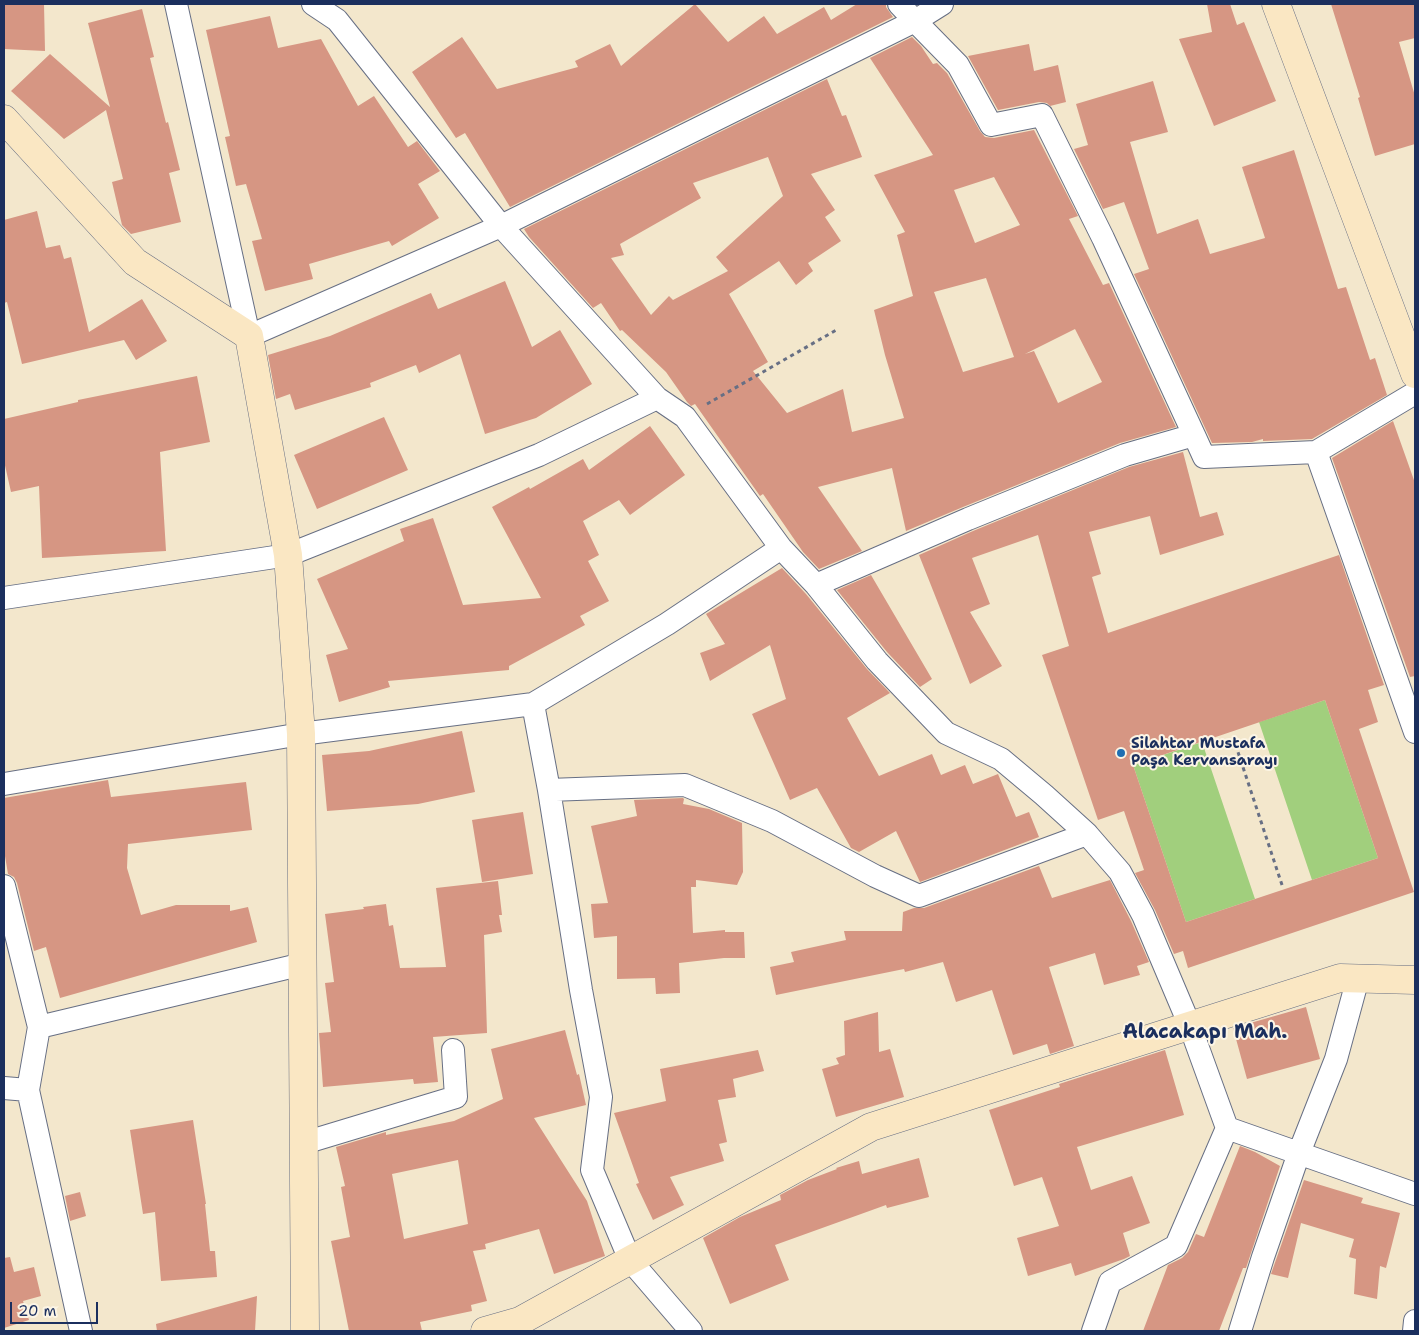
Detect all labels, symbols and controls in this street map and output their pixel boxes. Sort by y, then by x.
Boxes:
place label: Silahtar Mustafa Paşa Kervansarayı [1131,735,1278,770]
marker: Silahtar Mustafa Paşa Kervansarayı [1115,747,1127,759]
district label: Alacakapı Mah. [1122,1021,1288,1045]
scale bar [12,1292,100,1324]
text: 20 m [18,1301,57,1321]

